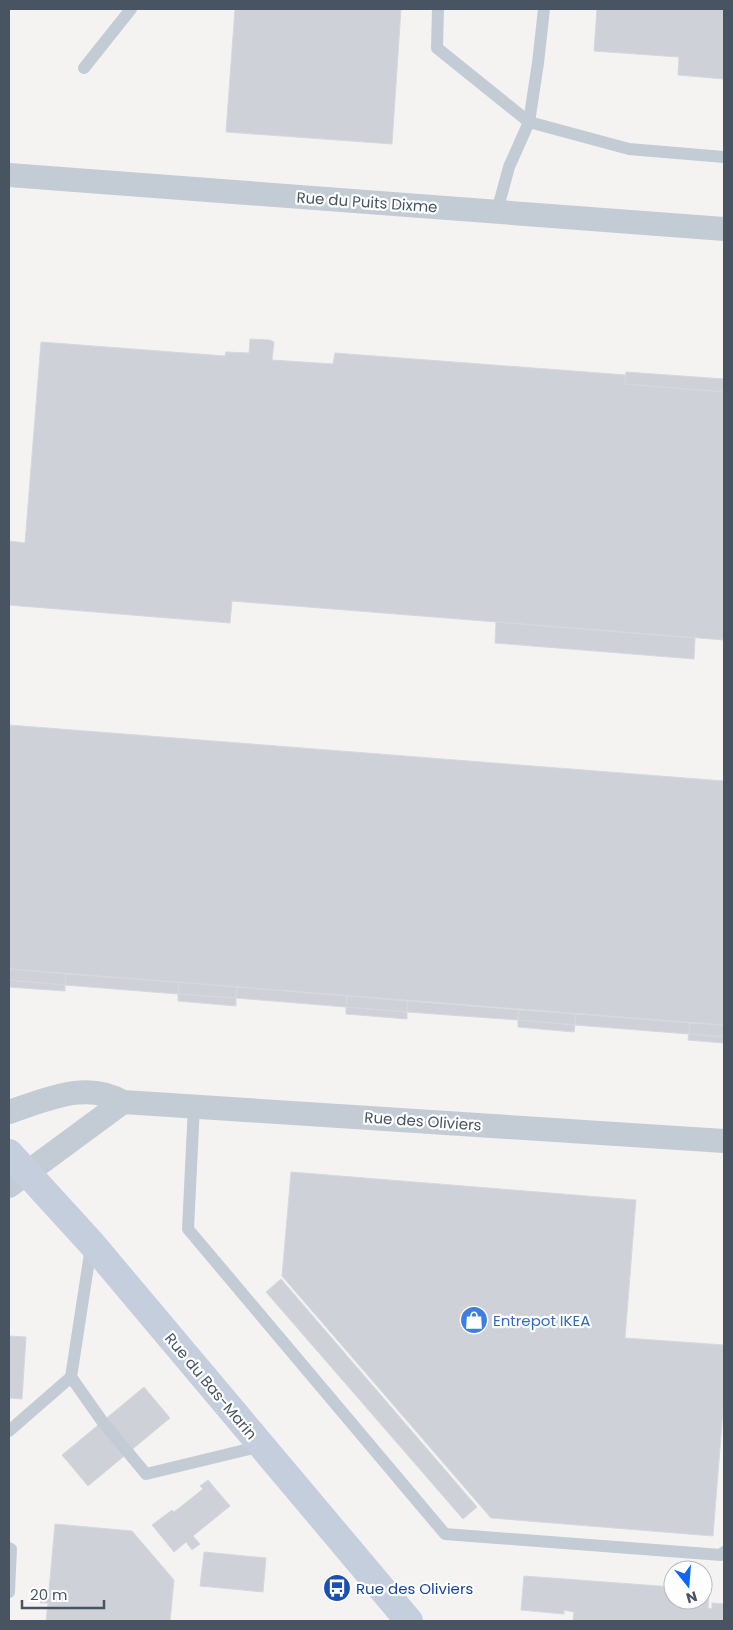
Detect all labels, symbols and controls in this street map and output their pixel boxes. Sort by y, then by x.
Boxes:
street label: Rue du Puits Dixme [296,187,438,217]
street label: Rue des Oliviers [364,1106,482,1136]
shop icon: Entrepot IKEA [459,1305,489,1335]
place label: Entrepot IKEA [493,1310,590,1331]
street label: Rue du Bas-Marin [160,1328,262,1444]
north arrow [663,1560,713,1610]
bus stop icon: Rue des Oliviers [322,1573,352,1603]
scale bar [22,1578,105,1610]
place label: Rue des Oliviers [356,1578,473,1599]
text: 20 m [30,1584,68,1605]
text: N [684,1586,700,1609]

